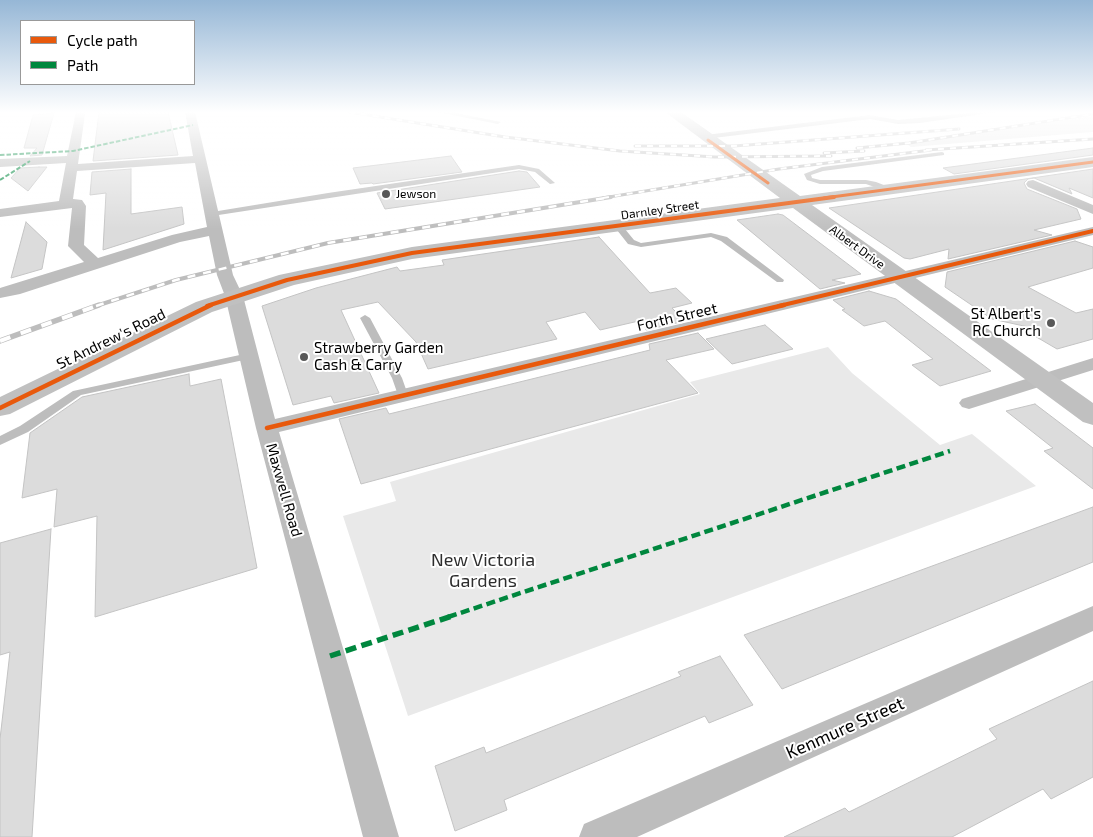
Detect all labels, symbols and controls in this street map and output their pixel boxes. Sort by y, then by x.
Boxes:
legend [20,20,195,85]
text: Cycle path [67,31,138,49]
text: Path [67,56,98,74]
place label: Jewson [396,187,436,201]
marker: Jewson [380,188,392,200]
street label: Darnley Street [620,197,700,223]
street label: Albert Drive [827,222,887,272]
street label: Forth Street [635,299,719,335]
street label: St Andrew's Road [54,305,168,373]
place label: St Albert's RC Church [971,305,1041,340]
marker: St Albert's RC Church [1045,317,1057,329]
place label: Strawberry Garden Cash & Carry [314,339,443,374]
marker: Strawberry Garden Cash & Carry [298,351,310,363]
street label: Maxwell Road [262,441,306,539]
park label: New Victoria Gardens [431,549,535,592]
street label: Kenmure Street [782,692,908,764]

